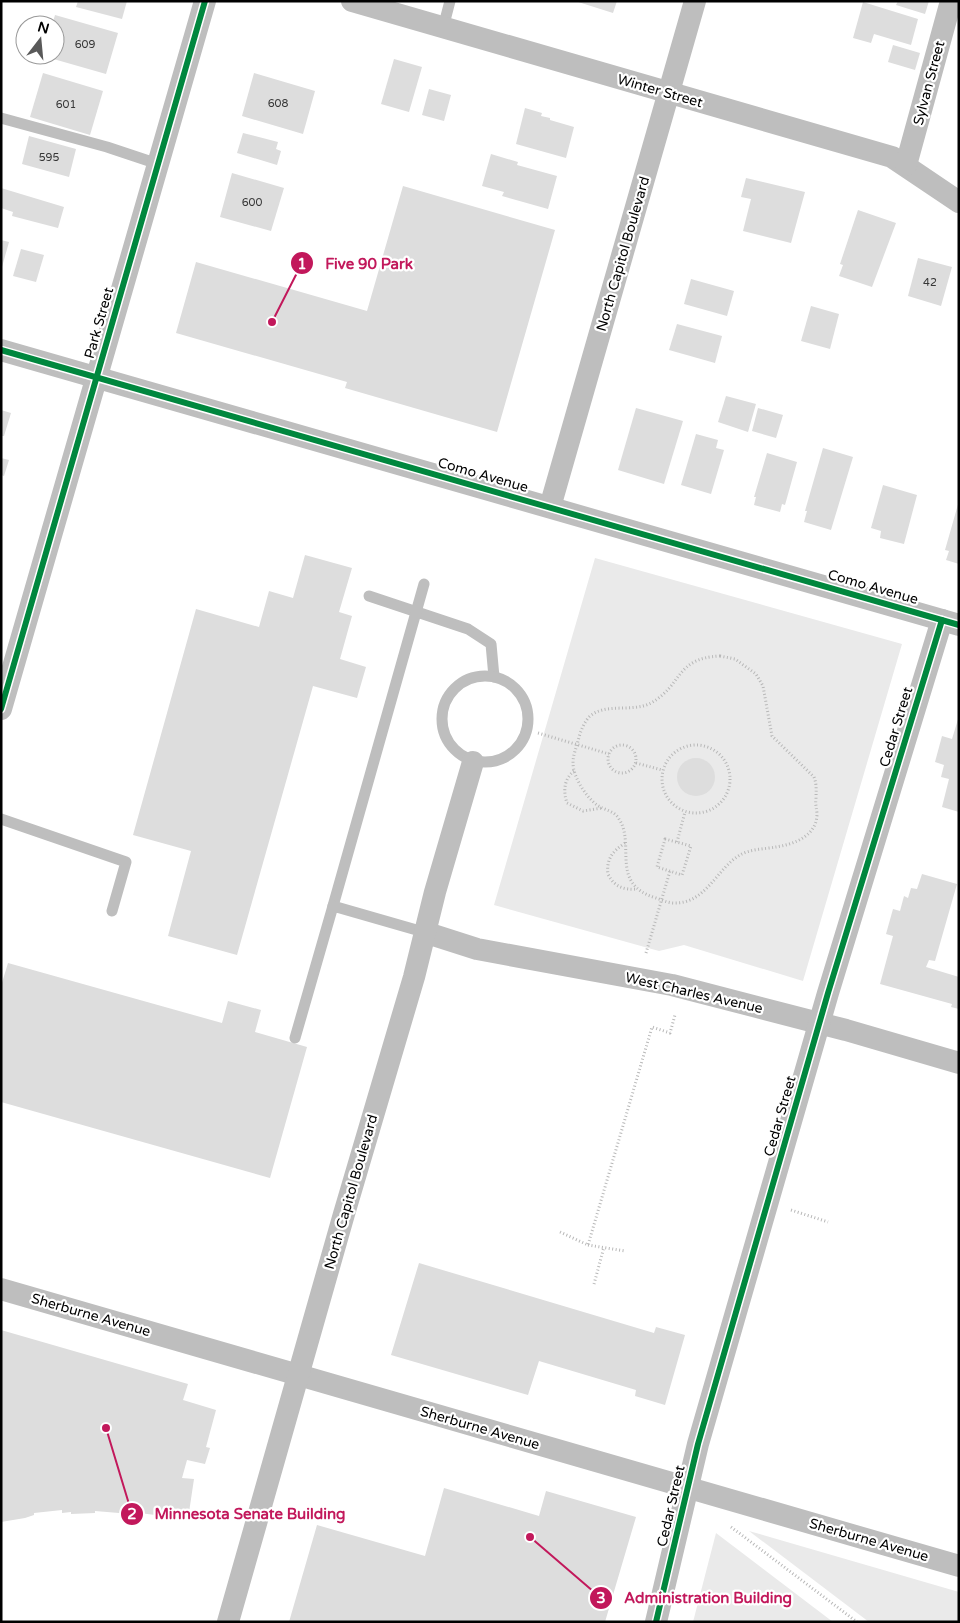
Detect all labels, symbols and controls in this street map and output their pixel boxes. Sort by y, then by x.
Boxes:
north arrow [15,15,65,65]
text: N [36,18,51,38]
house number: 609 [75,38,95,51]
street label: Sylvan Street [910,38,949,127]
street label: Winter Street [615,71,705,111]
house number: 608 [268,97,288,110]
house number: 601 [56,98,76,111]
house number: 595 [39,151,59,164]
street label: North Capitol Boulevard [593,175,653,333]
house number: 600 [242,196,262,209]
callout: Five 90 Park [290,248,423,278]
text: 1 [297,255,307,273]
text: Five 90 Park [325,255,413,273]
house number: 42 [923,276,937,289]
street label: Park Street [81,285,117,361]
street label: Como Avenue [436,454,530,496]
street label: Como Avenue [826,566,920,608]
street label: Cedar Street [876,684,916,769]
street label: West Charles Avenue [624,969,764,1017]
street label: Cedar Street [760,1073,800,1158]
street label: North Capitol Boulevard [321,1113,381,1271]
street label: Sherburne Avenue [29,1290,153,1340]
street label: Sherburne Avenue [418,1403,542,1453]
street label: Cedar Street [653,1463,689,1548]
callout: Minnesota Senate Building [119,1499,355,1529]
text: 2 [127,1505,137,1523]
text: Minnesota Senate Building [155,1505,345,1524]
street label: Sherburne Avenue [807,1515,931,1565]
callout: Administration Building [589,1583,802,1613]
text: 3 [596,1589,606,1607]
text: Administration Building [624,1589,792,1608]

